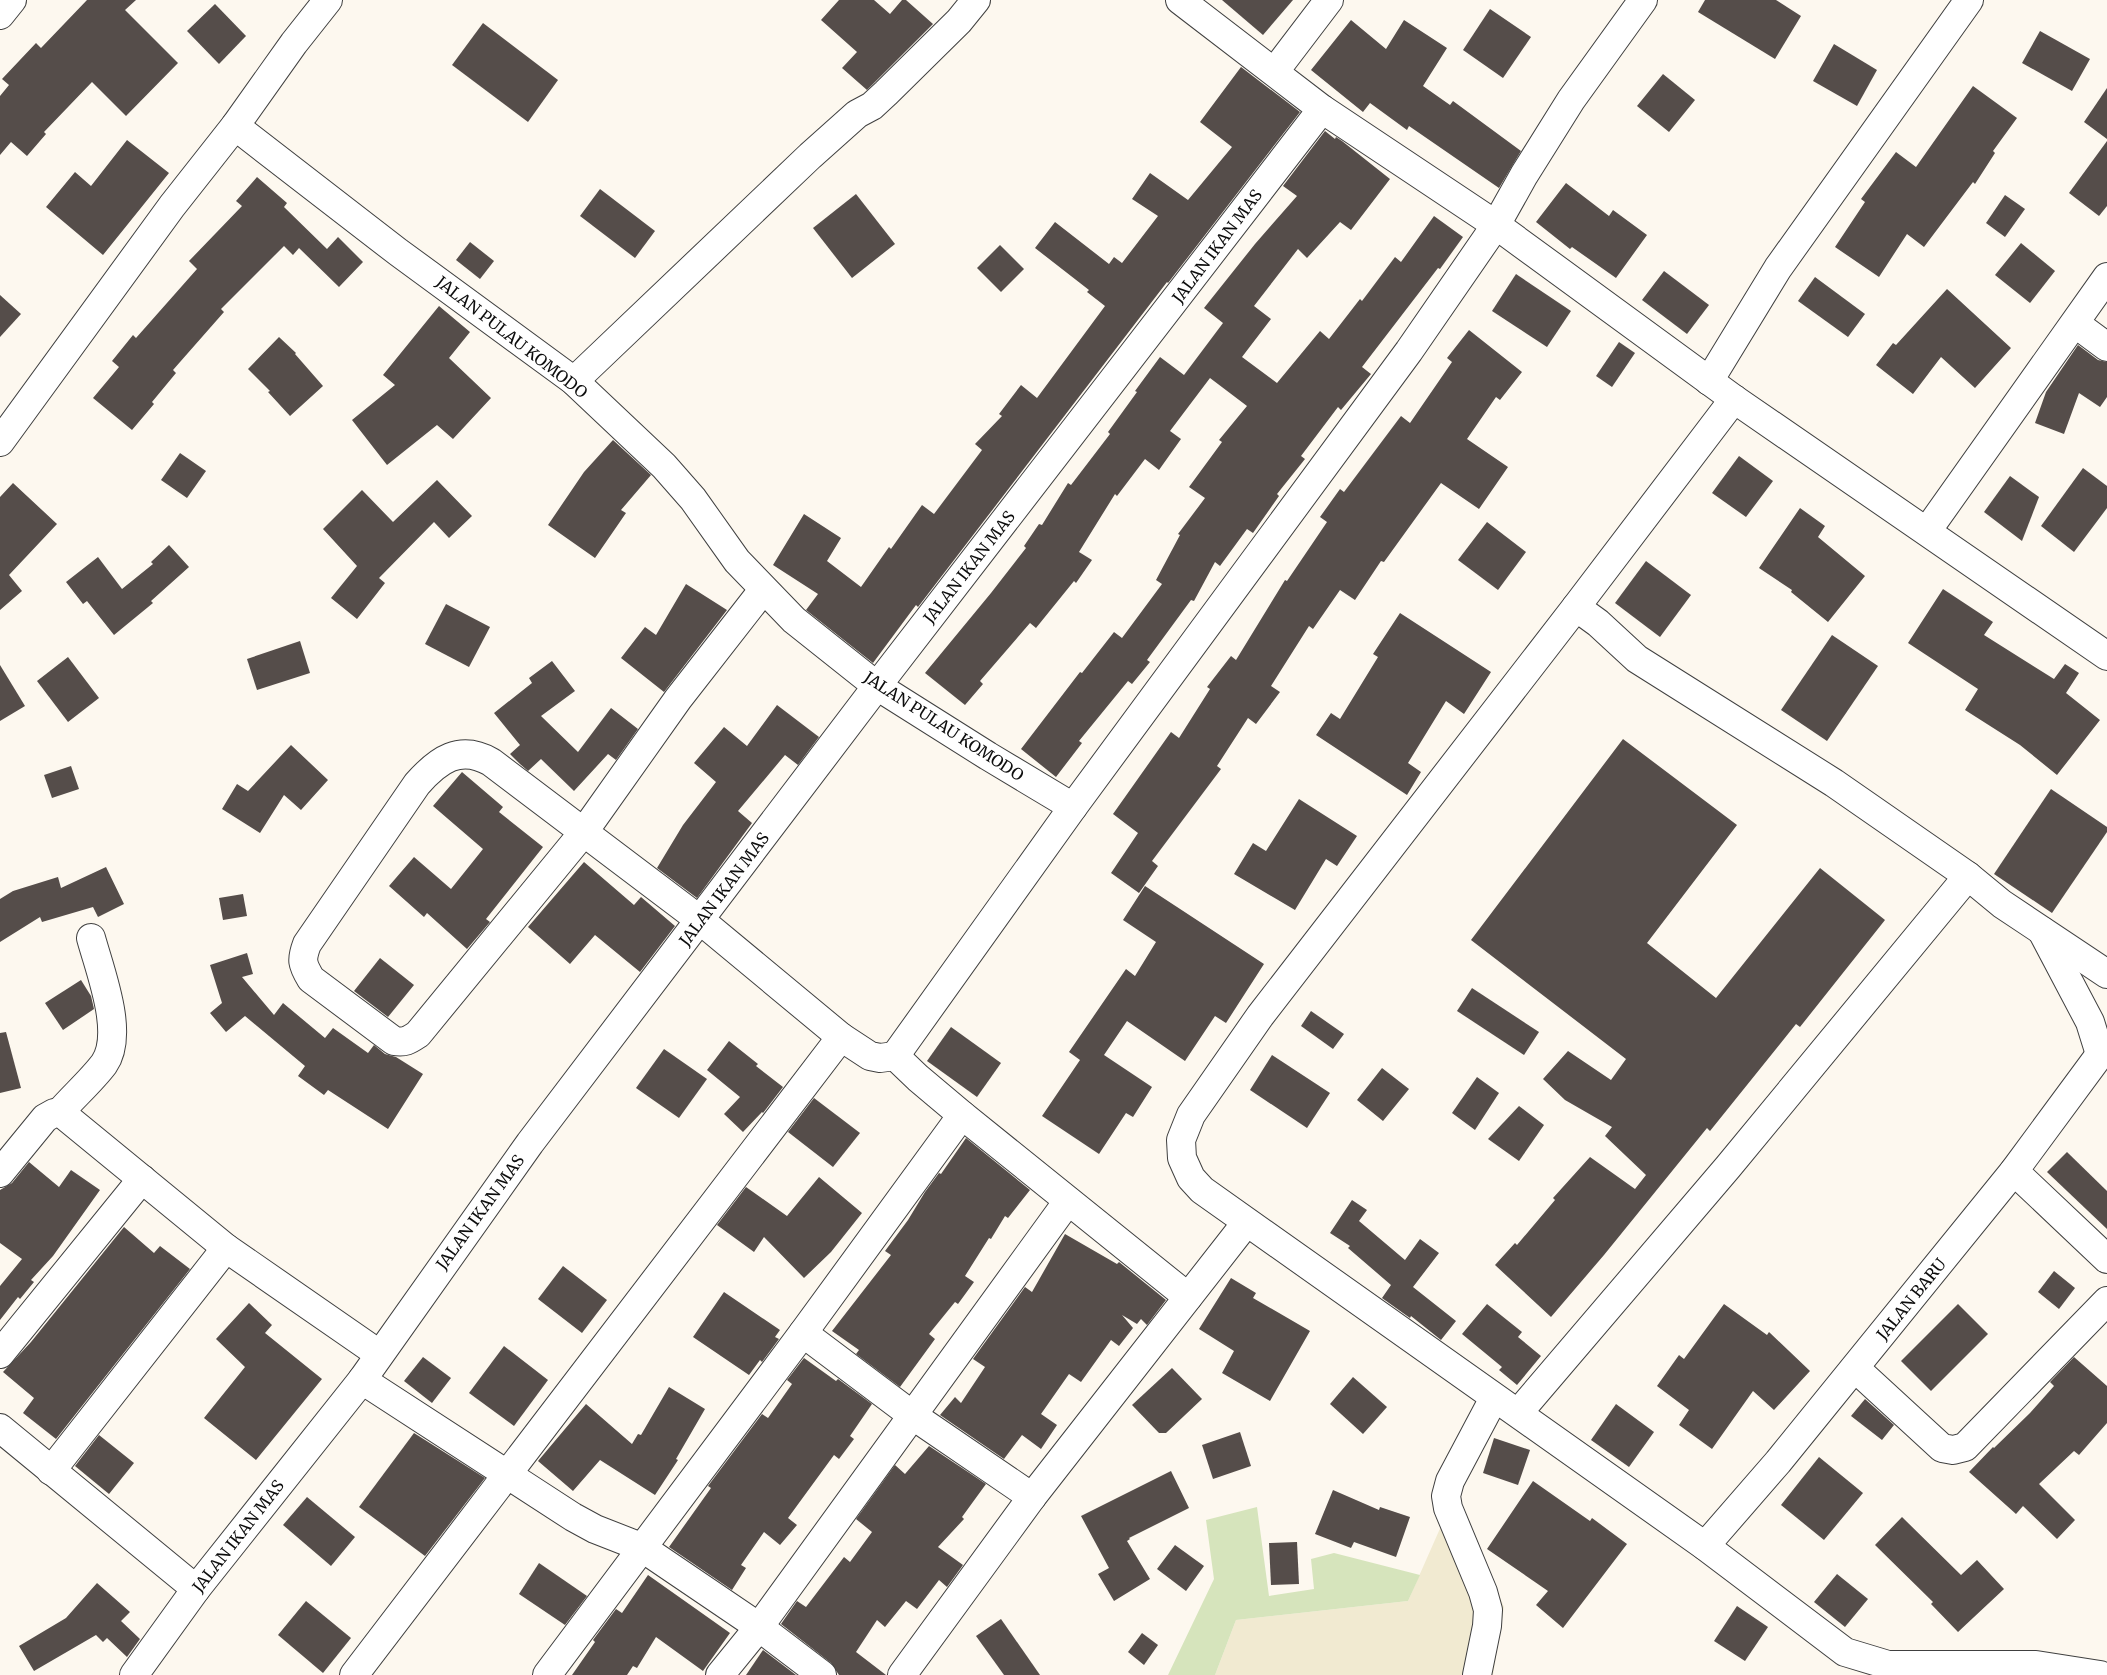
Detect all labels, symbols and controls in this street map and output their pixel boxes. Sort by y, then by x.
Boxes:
street label: JALAN IKAN MAS [1167,185,1266,308]
street label: JALAN PULAU KOMODO [432,271,592,403]
street label: JALAN IKAN MAS [918,507,1019,628]
street label: JALAN PULAU KOMODO [860,666,1028,785]
street label: JALAN IKAN MAS [674,828,773,951]
street label: JALAN IKAN MAS [431,1151,528,1274]
street label: JALAN BARU [1871,1254,1950,1345]
street label: JALAN IKAN MAS [187,1476,288,1597]

